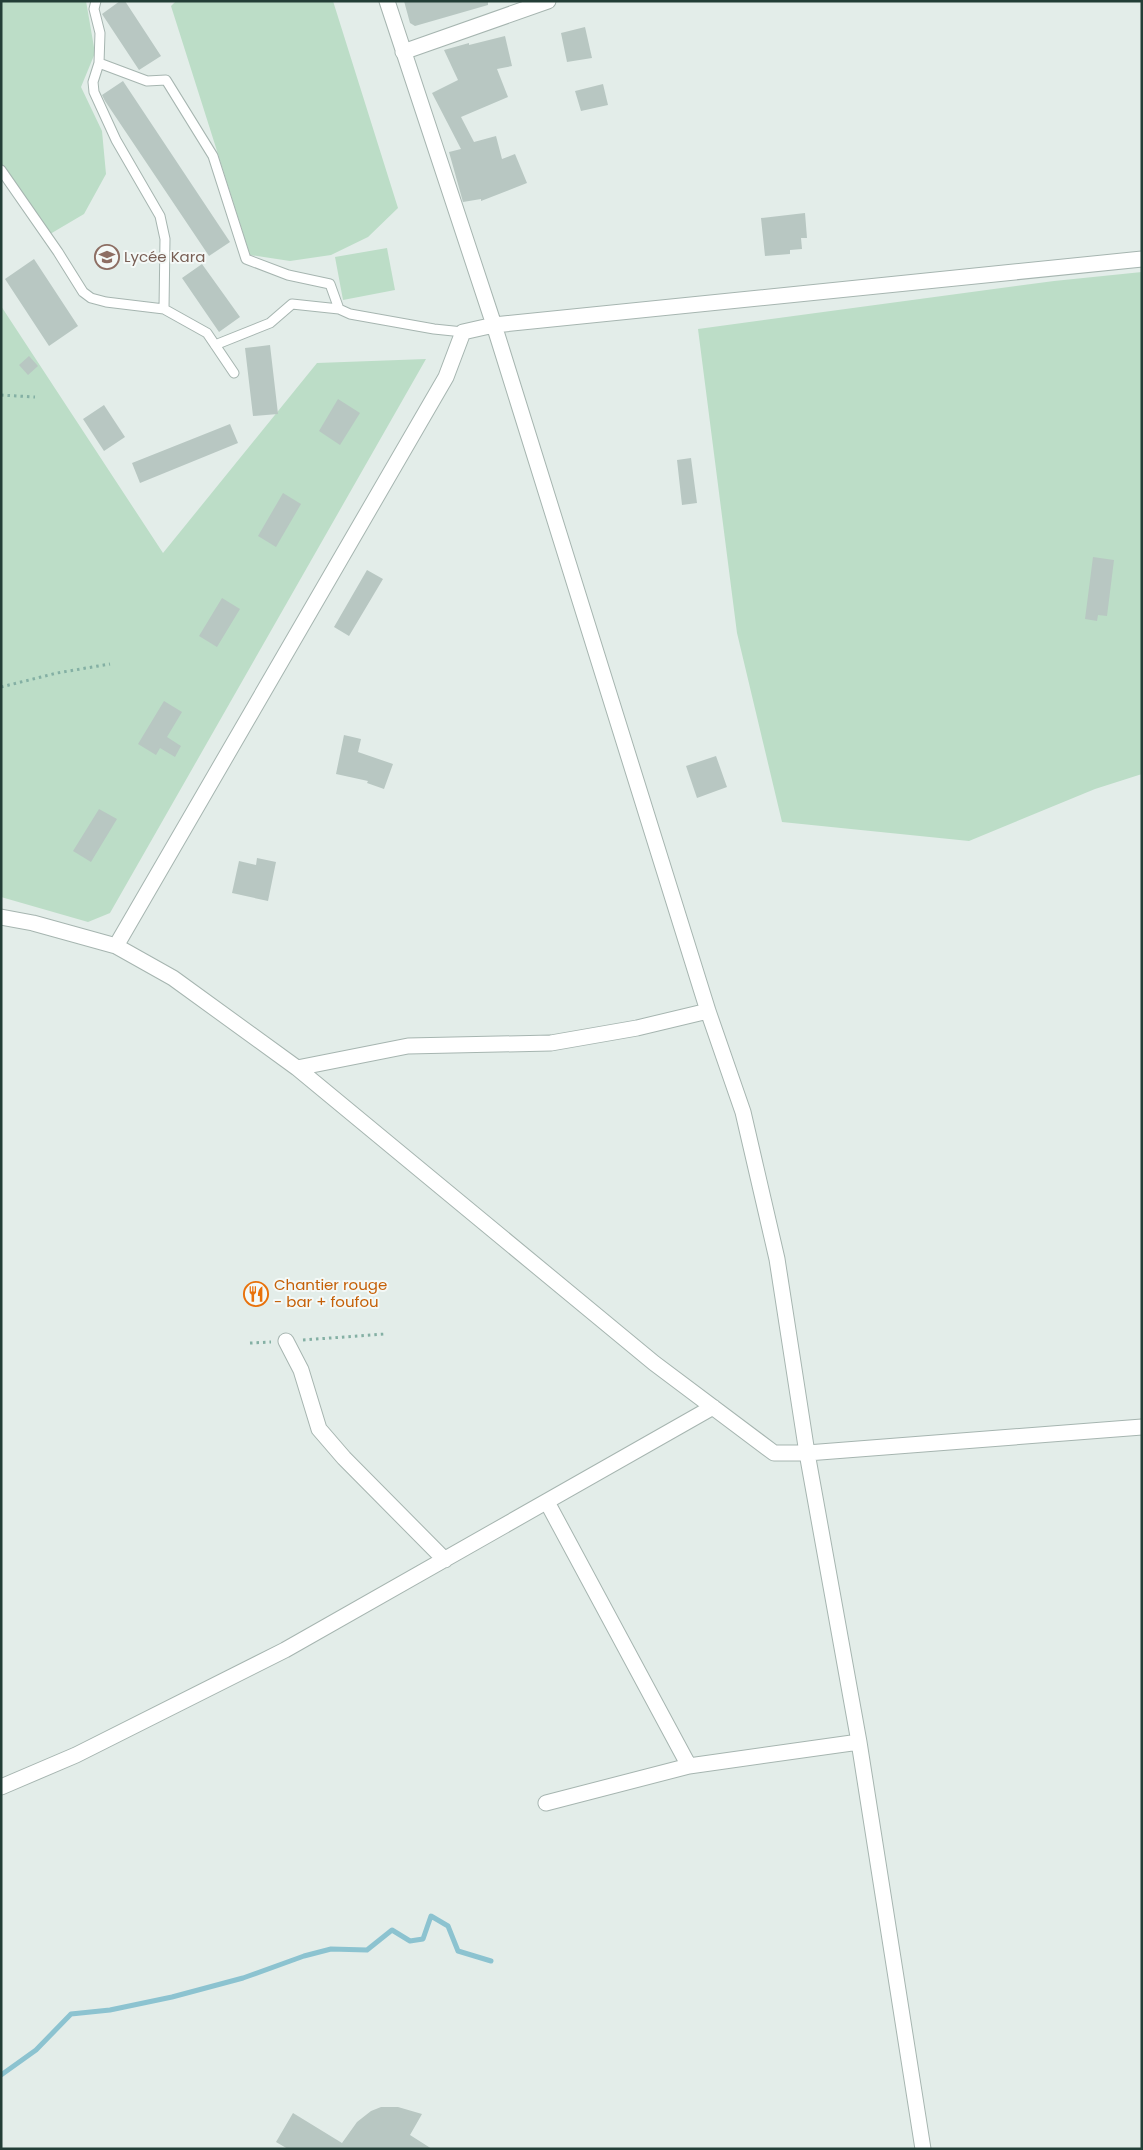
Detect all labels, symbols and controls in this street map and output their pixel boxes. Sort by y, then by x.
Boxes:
school or university icon: Lycée Kara [94,244,120,270]
place label: Lycée Kara [124,246,206,267]
place label: Chantier rouge - bar + foufou [274,1274,387,1312]
restaurant icon: Chantier rouge - bar + foufou [243,1281,269,1307]

